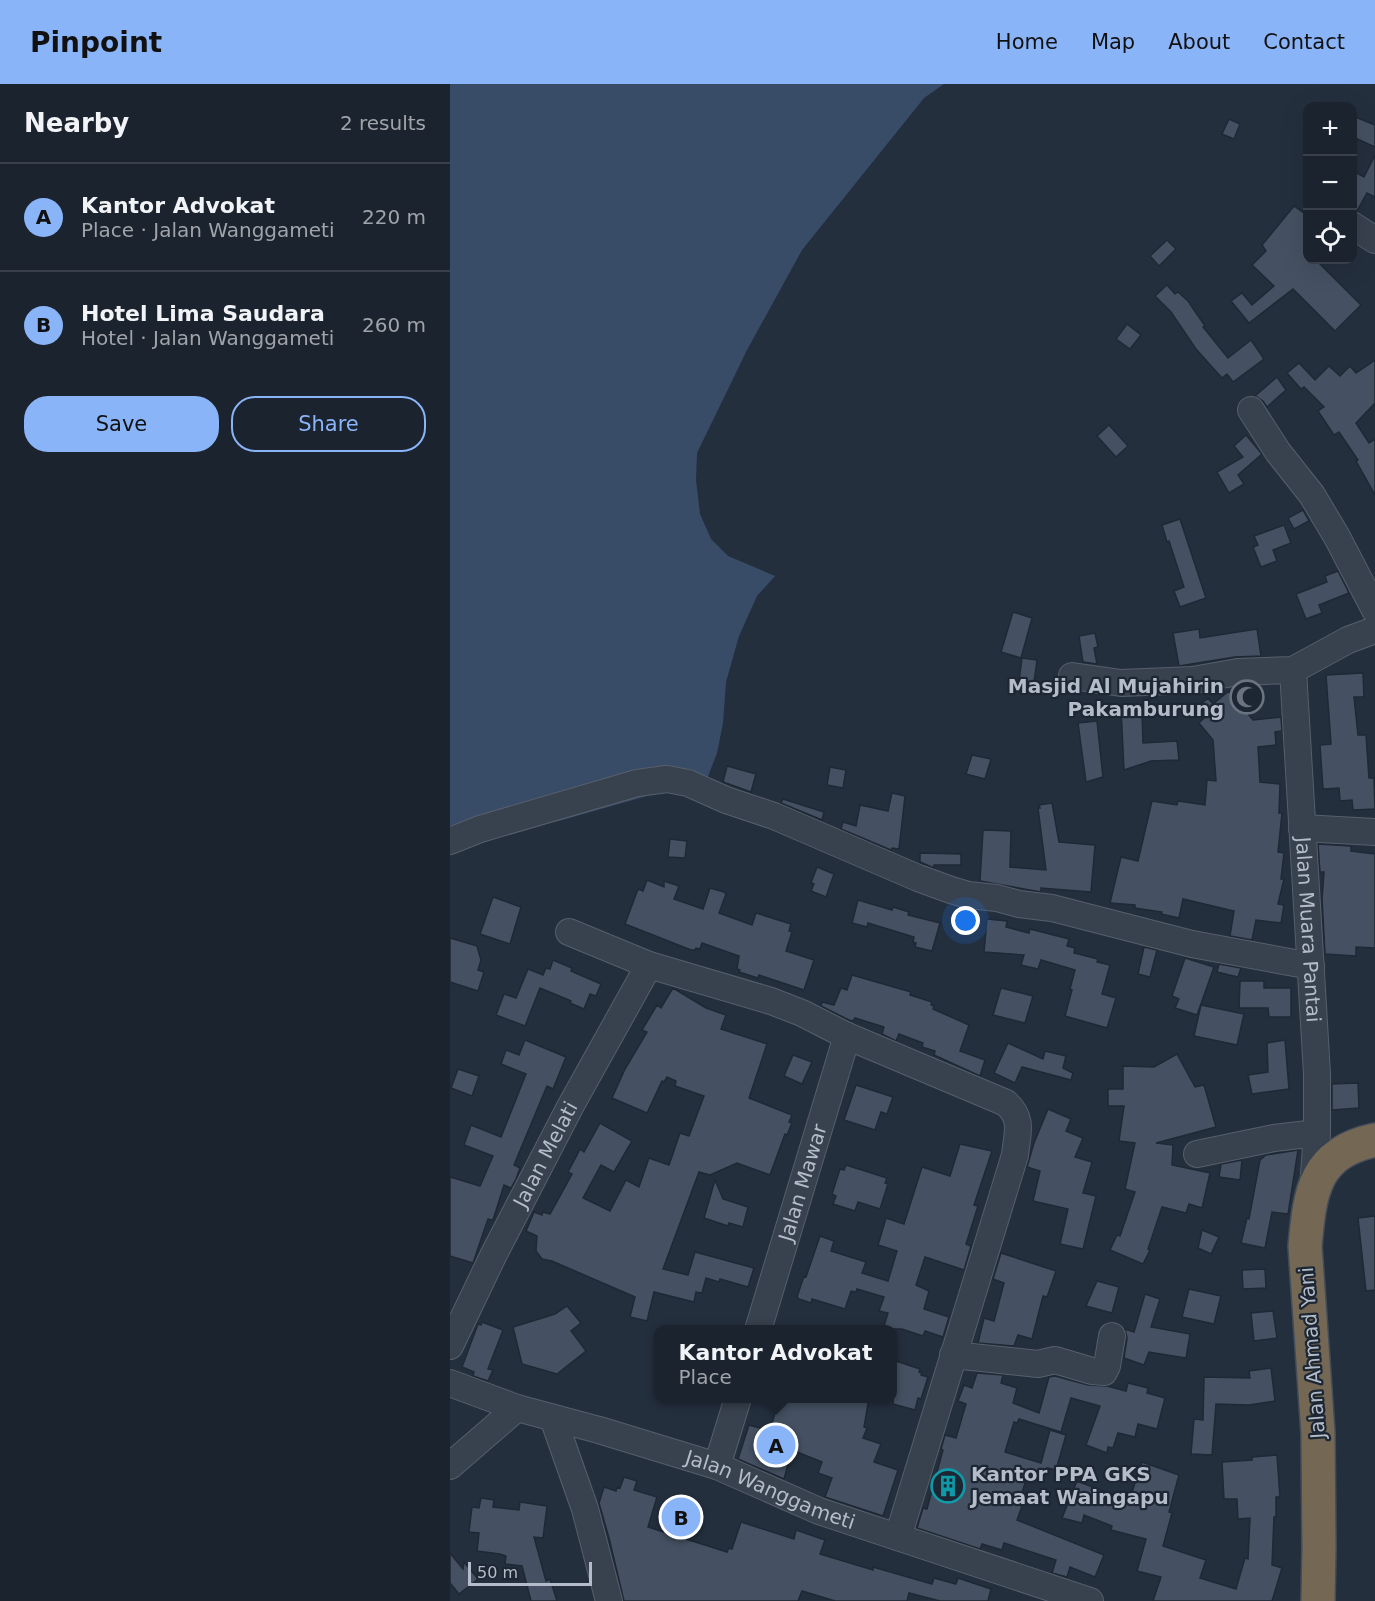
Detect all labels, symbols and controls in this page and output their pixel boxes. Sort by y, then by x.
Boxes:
text: Pinpoint [30,26,162,59]
text: Home [996,30,1058,54]
text: Map [1091,30,1135,54]
text: About [1168,30,1230,54]
text: Contact [1263,30,1345,54]
map controls [1303,102,1357,264]
button: + [1303,102,1357,156]
text: Nearby [24,108,129,138]
text: 2 results [340,111,426,135]
button: − [1303,156,1357,210]
text: Kantor Advokat [81,193,275,218]
text: A [36,205,51,229]
text: 220 m [362,205,426,229]
button: locate [1303,210,1357,264]
text: Place · Jalan Wanggameti [81,218,335,242]
text: Hotel Lima Saudara [81,301,325,326]
text: B [36,313,51,337]
text: 260 m [362,313,426,337]
text: Hotel · Jalan Wanggameti [81,326,334,350]
button: Save [24,396,219,452]
button: Share [231,396,426,452]
place label: Masjid Al Mujahirin Pakamburung [1008,674,1224,721]
mosque icon: Masjid Al Mujahirin Pakamburung [1229,679,1265,715]
street label: Jalan Muara Pantai [1291,834,1326,1023]
your location [951,906,980,935]
street label: Jalan Melati [507,1097,583,1213]
street label: Jalan Mawar [773,1120,832,1246]
street label: Jalan Ahmad Yani [1294,1266,1330,1442]
popup [654,1325,897,1403]
text: Kantor Advokat [679,1340,872,1365]
text: Place [679,1365,732,1389]
pin: A [756,1422,796,1468]
street label: Jalan Wanggameti [681,1444,858,1534]
place label: Kantor PPA GKS Jemaat Waingapu [969,1462,1169,1509]
building icon: Kantor PPA GKS Jemaat Waingapu [930,1468,966,1504]
pin: B [662,1494,700,1540]
scale bar [468,1559,592,1586]
text: 50 m [477,1563,518,1582]

